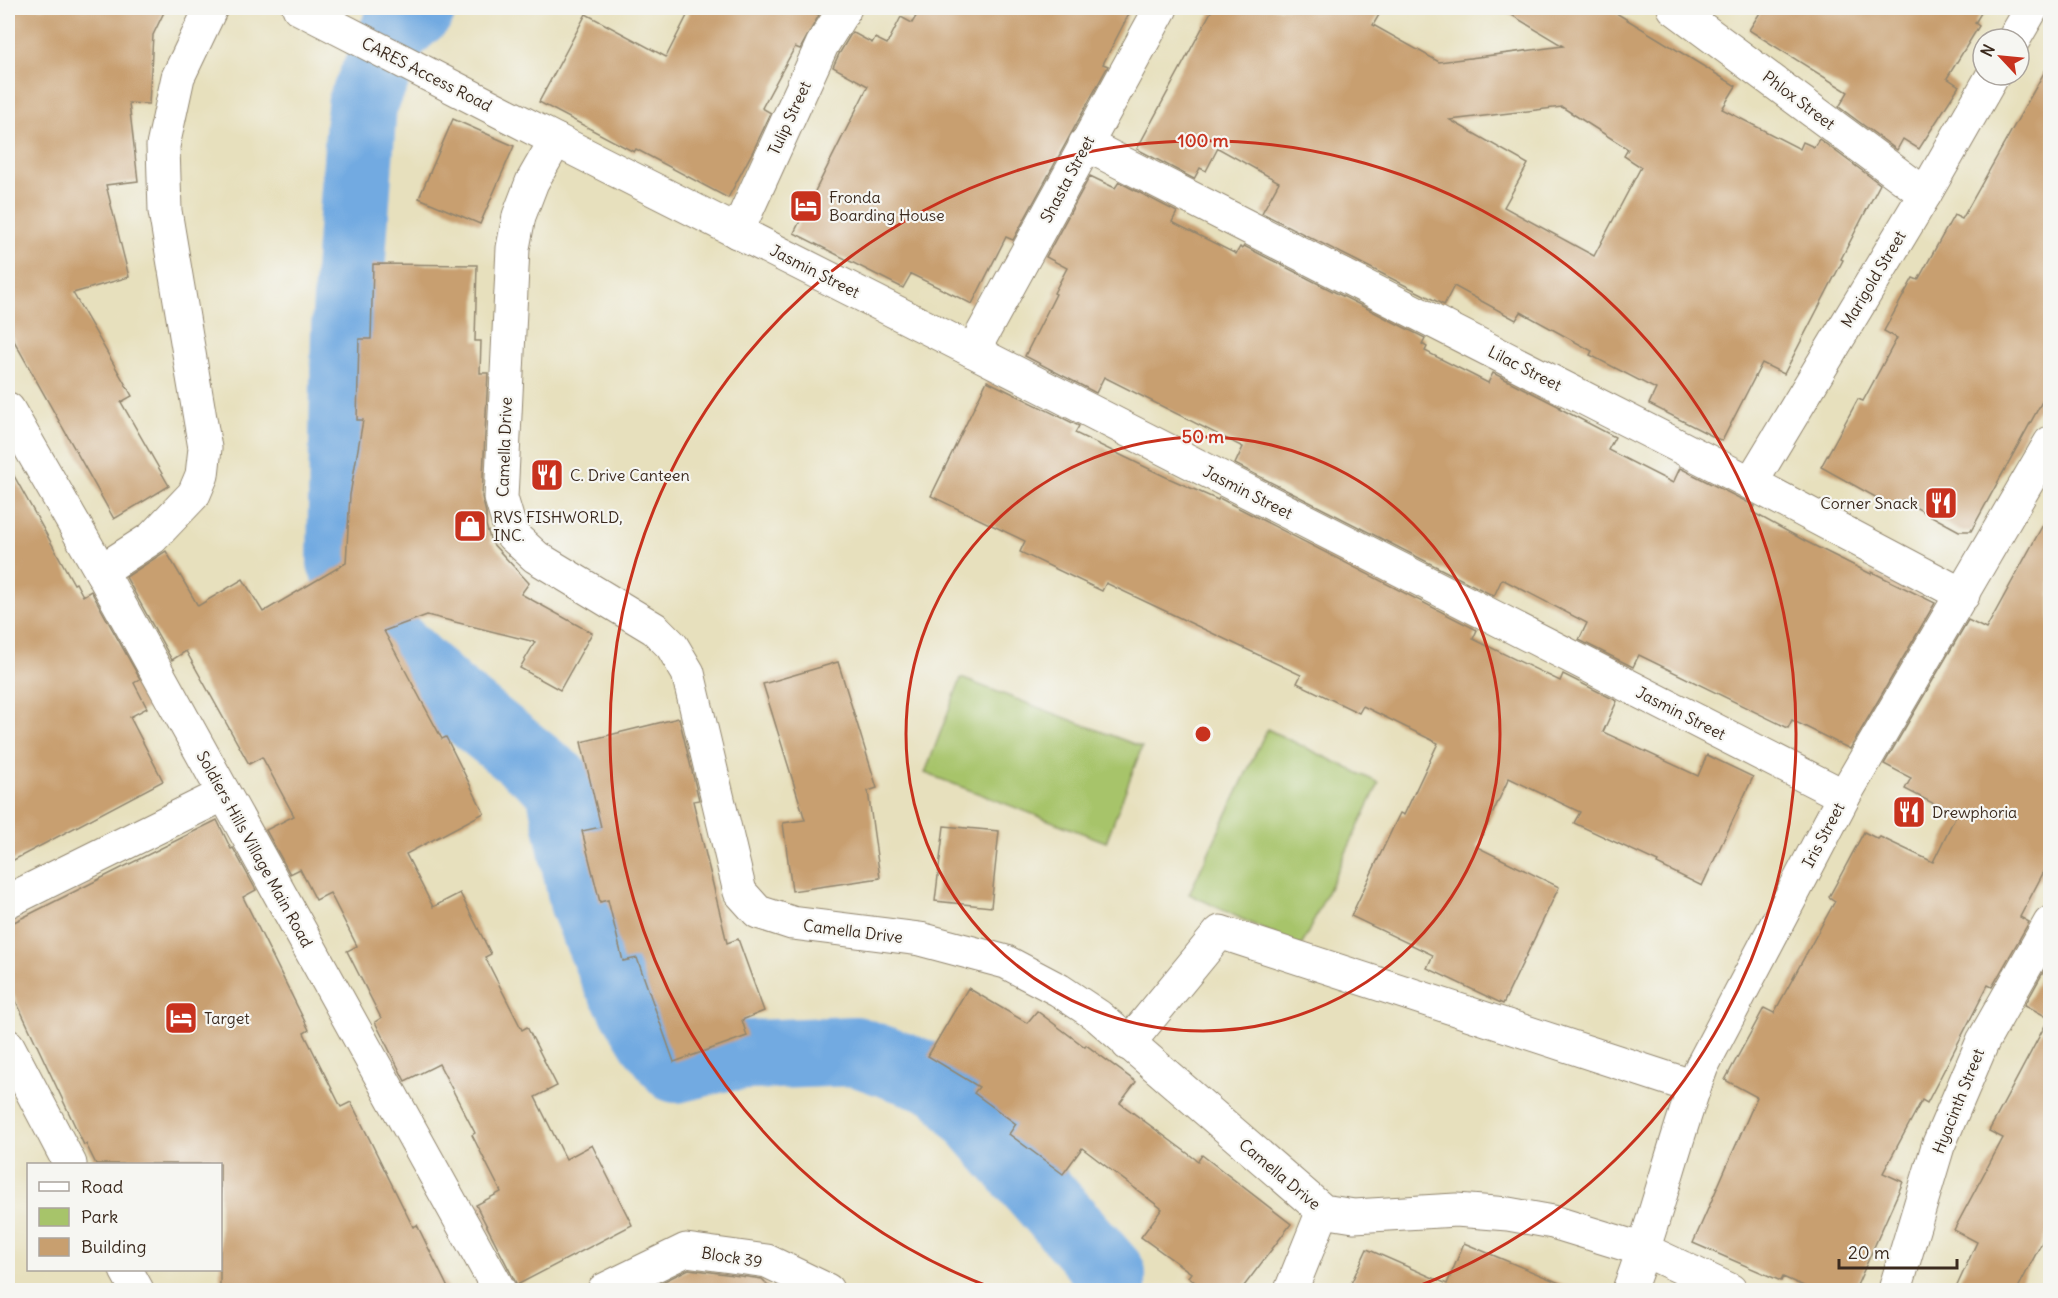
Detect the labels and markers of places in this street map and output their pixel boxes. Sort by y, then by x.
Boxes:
place label: Fronda Boarding House [829,187,945,225]
hotel icon: Fronda Boarding House [788,188,824,224]
restaurant icon: C. Drive Canteen [529,457,565,493]
place label: C. Drive Canteen [570,465,690,485]
restaurant icon: Corner Snack [1923,485,1959,521]
place label: Corner Snack [1820,493,1918,513]
place label: RVS FISHWORLD, INC. [493,507,623,545]
shop icon: RVS FISHWORLD, INC. [452,508,488,544]
centre of rings [1193,724,1213,744]
restaurant icon: Drewphoria [1891,794,1927,830]
place label: Drewphoria [1932,802,2017,822]
hotel icon: Target [163,1000,199,1036]
place label: Target [204,1008,250,1028]

